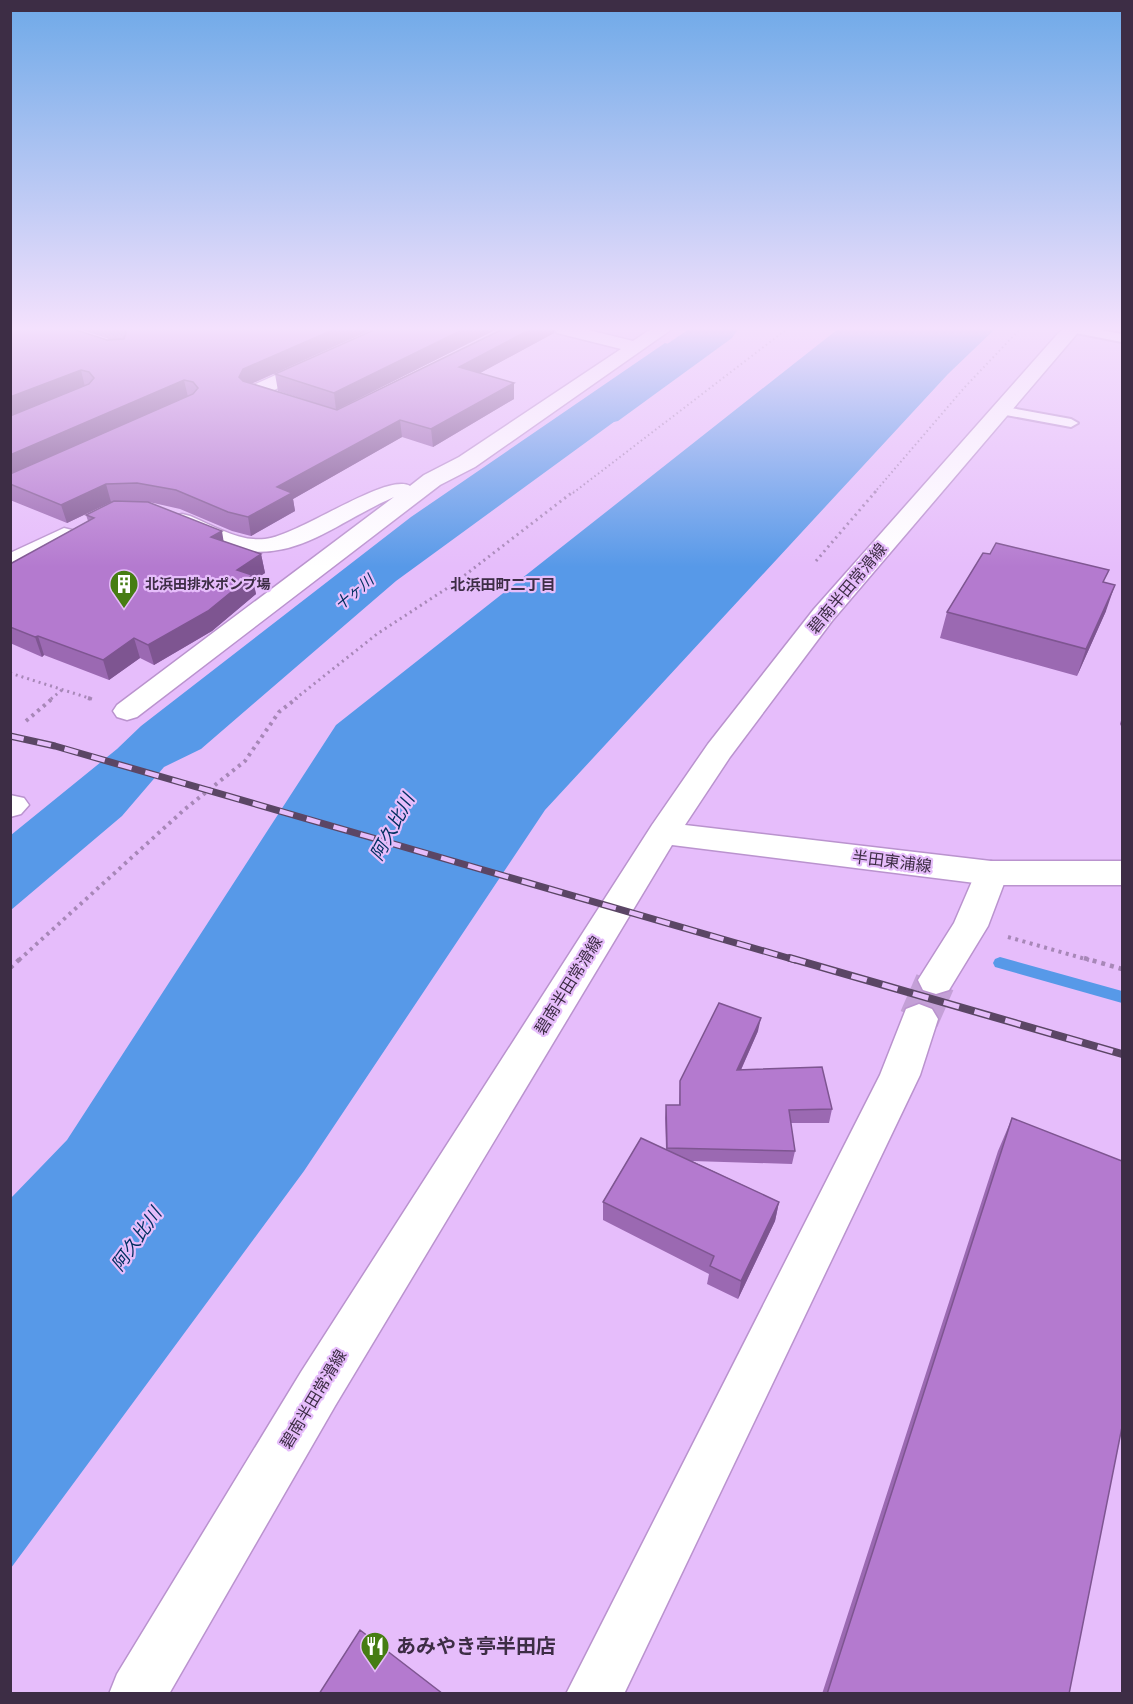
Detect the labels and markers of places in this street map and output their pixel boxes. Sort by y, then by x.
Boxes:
building icon: 北浜田排水ポンプ場 [108,568,140,610]
place label: 北浜田排水ポンプ場 [145,575,271,593]
restaurant icon: あみやき亭半田店 [359,1630,391,1672]
place label: あみやき亭半田店 [396,1633,556,1659]

